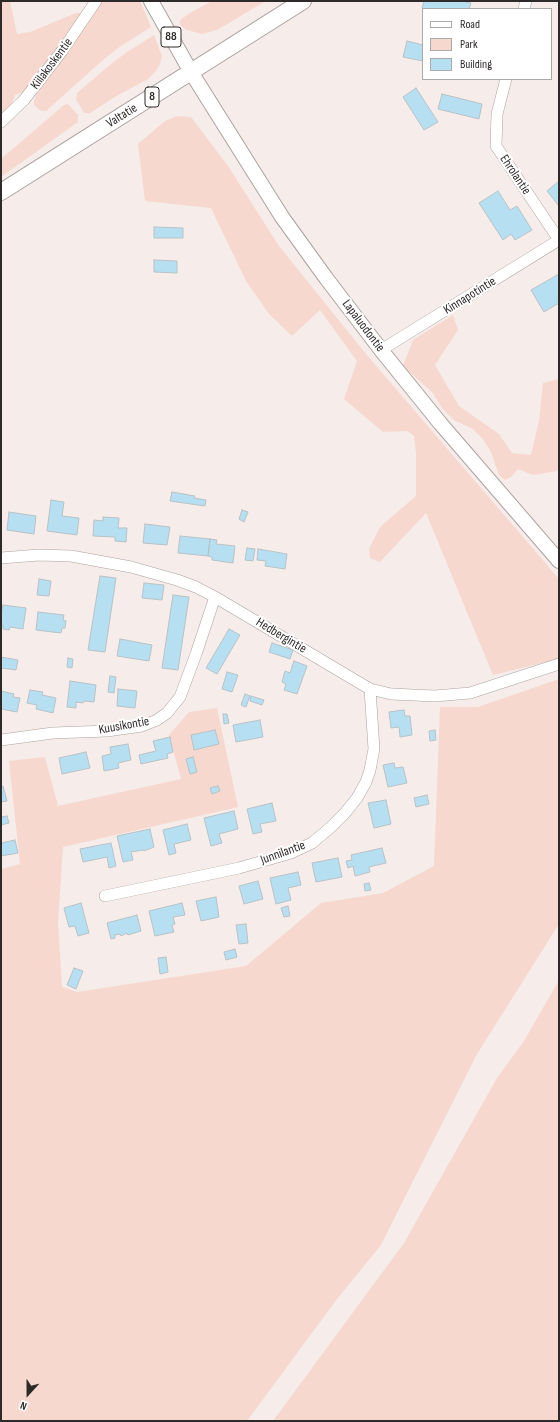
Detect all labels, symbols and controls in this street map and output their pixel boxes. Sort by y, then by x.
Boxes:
legend [422,8,552,80]
text: Road [460,17,480,32]
road number: 88 [161,27,181,47]
street label: Kiilakoskentie [28,35,76,93]
text: Park [460,37,478,52]
text: Building [460,57,492,72]
road number: 8 [145,87,159,107]
street label: Valtatie [104,101,140,131]
street label: Ehrolantie [496,152,534,198]
street label: Kinnapotintie [441,274,499,318]
street label: Lapaluodontie [338,297,388,355]
street label: Hedbergintie [253,615,309,657]
street label: Kuusikontie [97,714,151,738]
street label: Junnilantie [259,838,307,868]
north arrow [8,1374,48,1414]
text: N [18,1399,29,1413]

